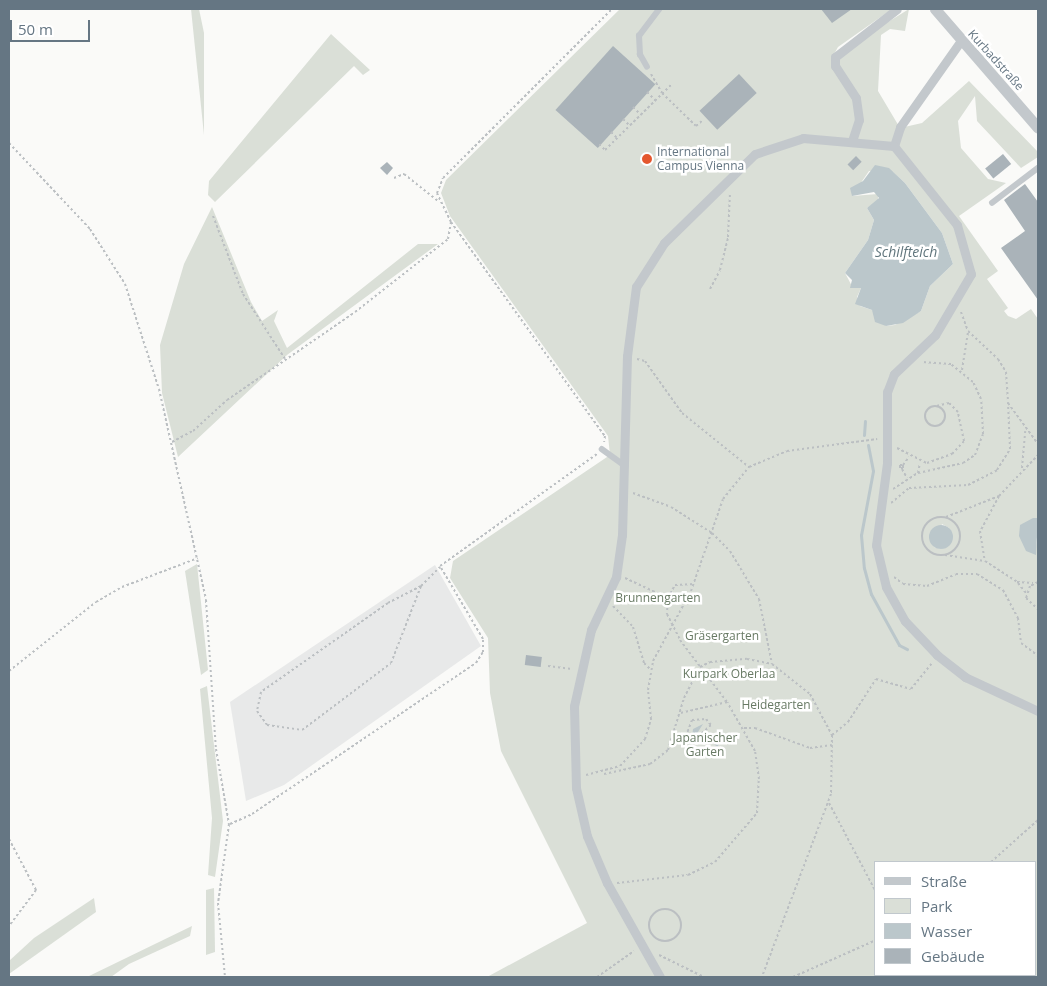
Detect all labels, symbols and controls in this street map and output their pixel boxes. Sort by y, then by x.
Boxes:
scale bar [12,10,92,42]
text: 50 m [18,19,53,39]
street label: Kurbadstraße [965,27,1027,93]
place label: International Campus Vienna [657,145,744,173]
marker: International Campus Vienna [641,153,653,165]
water label: Schilfteich [875,244,937,260]
park label: Brunnengarten [615,591,701,605]
park label: Gräsergarten [685,629,759,643]
park label: Kurpark Oberlaa [683,667,775,681]
park label: Heidegarten [741,698,811,712]
park label: Japanischer Garten [673,731,737,759]
legend [874,861,1037,976]
text: Straße [921,871,967,891]
text: Park [921,896,952,916]
text: Wasser [921,921,972,941]
text: Gebäude [921,946,985,966]

